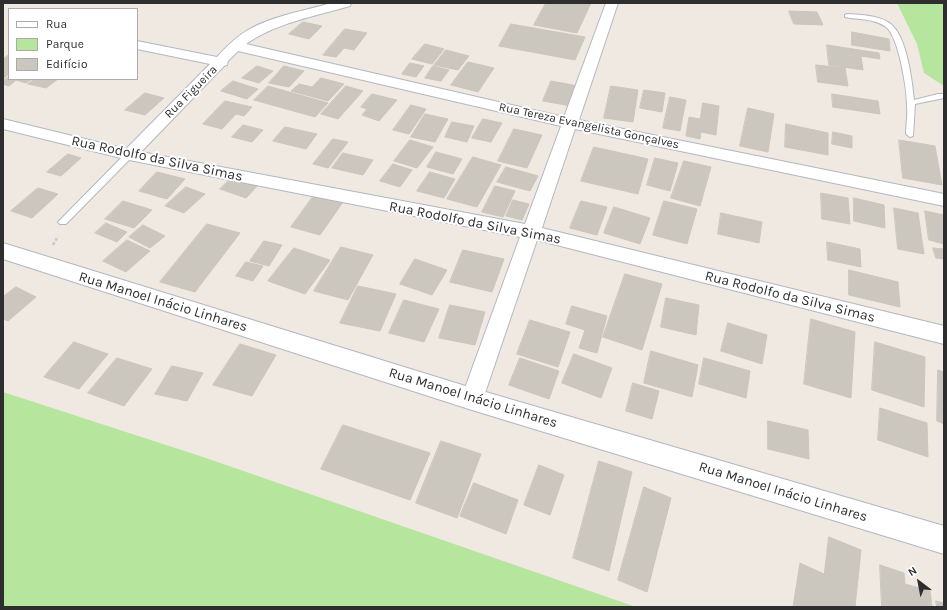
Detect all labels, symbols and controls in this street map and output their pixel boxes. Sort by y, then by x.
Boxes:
legend [8,8,138,80]
text: Rua [46,17,67,31]
text: Parque [46,37,84,51]
text: Edifício [46,57,87,71]
street label: Rua Figueira [162,63,220,121]
street label: Rua Tereza Evangelista Gonçalves [498,100,680,152]
street label: Rua Rodolfo da Silva Simas [70,133,244,185]
street label: Rua Rodolfo da Silva Simas [388,198,562,248]
street label: Rua Manoel Inácio Linhares [77,268,249,336]
street label: Rua Rodolfo da Silva Simas [703,268,877,326]
street label: Rua Manoel Inácio Linhares [387,364,559,432]
street label: Rua Manoel Inácio Linhares [697,458,869,526]
north arrow [899,562,939,602]
text: N [906,564,919,579]

